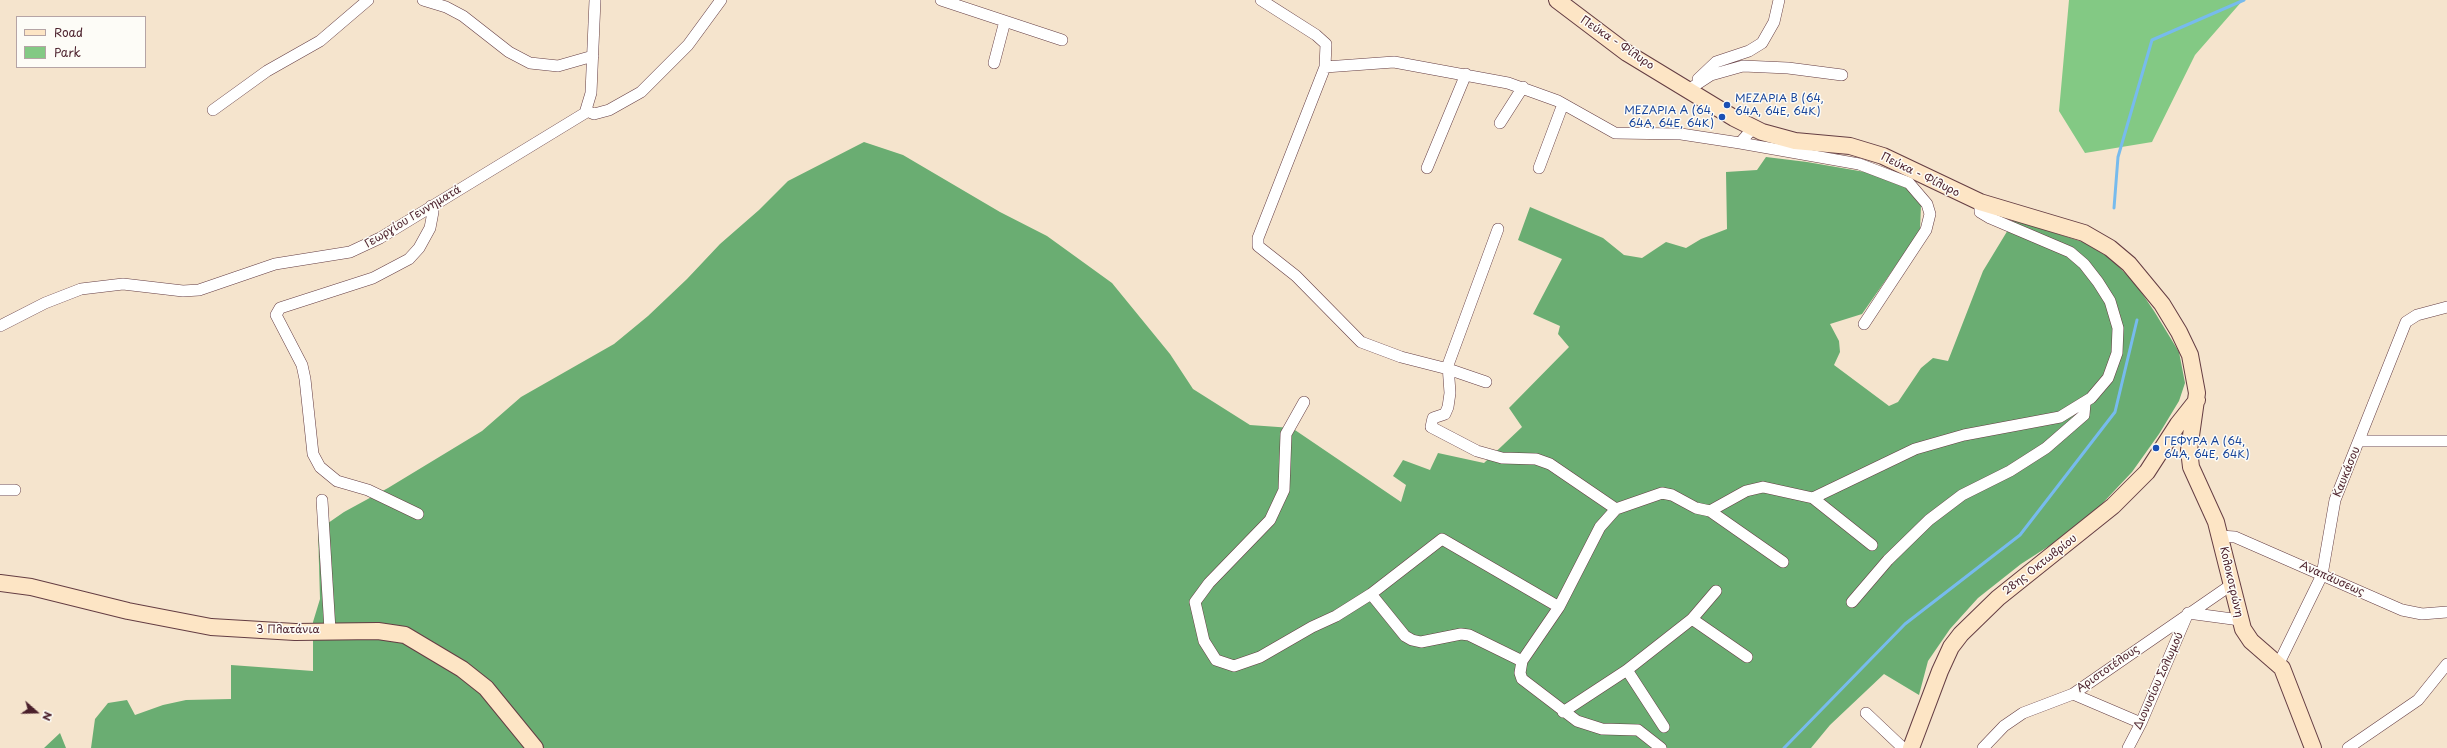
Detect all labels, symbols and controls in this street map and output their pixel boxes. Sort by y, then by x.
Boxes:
street label: Πεύκα - Φίλυρο [1578,13,1656,73]
legend [16,16,146,68]
text: Road [54,23,83,41]
text: Park [54,43,81,61]
place label: ΜΕΖΑΡΙΑ B (64, 64Α, 64Ε, 64Κ) [1735,92,1824,118]
marker: ΜΕΖΑΡΙΑ B (64, 64Α, 64Ε, 64Κ) [1722,100,1732,110]
place label: ΜΕΖΑΡΙΑ A (64, 64Α, 64Ε, 64Κ) [1624,104,1714,130]
marker: ΜΕΖΑΡΙΑ A (64, 64Α, 64Ε, 64Κ) [1717,112,1727,122]
street label: Πεύκα - Φίλυρο [1878,150,1962,200]
street label: Γεωργίου Γεννηματά [362,183,464,251]
place label: ΓΕΦΥΡΑ A (64, 64Α, 64Ε, 64Κ) [2164,435,2249,461]
marker: ΓΕΦΥΡΑ A (64, 64Α, 64Ε, 64Κ) [2151,443,2161,453]
street label: Καυκάσου [2331,445,2363,499]
street label: 28ης Οκτωβρίου [2000,532,2080,598]
street label: Κολοκοτρώνη [2216,545,2246,619]
street label: Αναπάυσεως [2298,559,2366,599]
street label: 3 Πλατάνια [256,623,320,637]
street label: Διονυσίου Σολωμού [2132,630,2186,732]
street label: Αριστοτέλους [2074,643,2142,695]
north arrow [16,692,56,732]
text: N [38,709,57,723]

